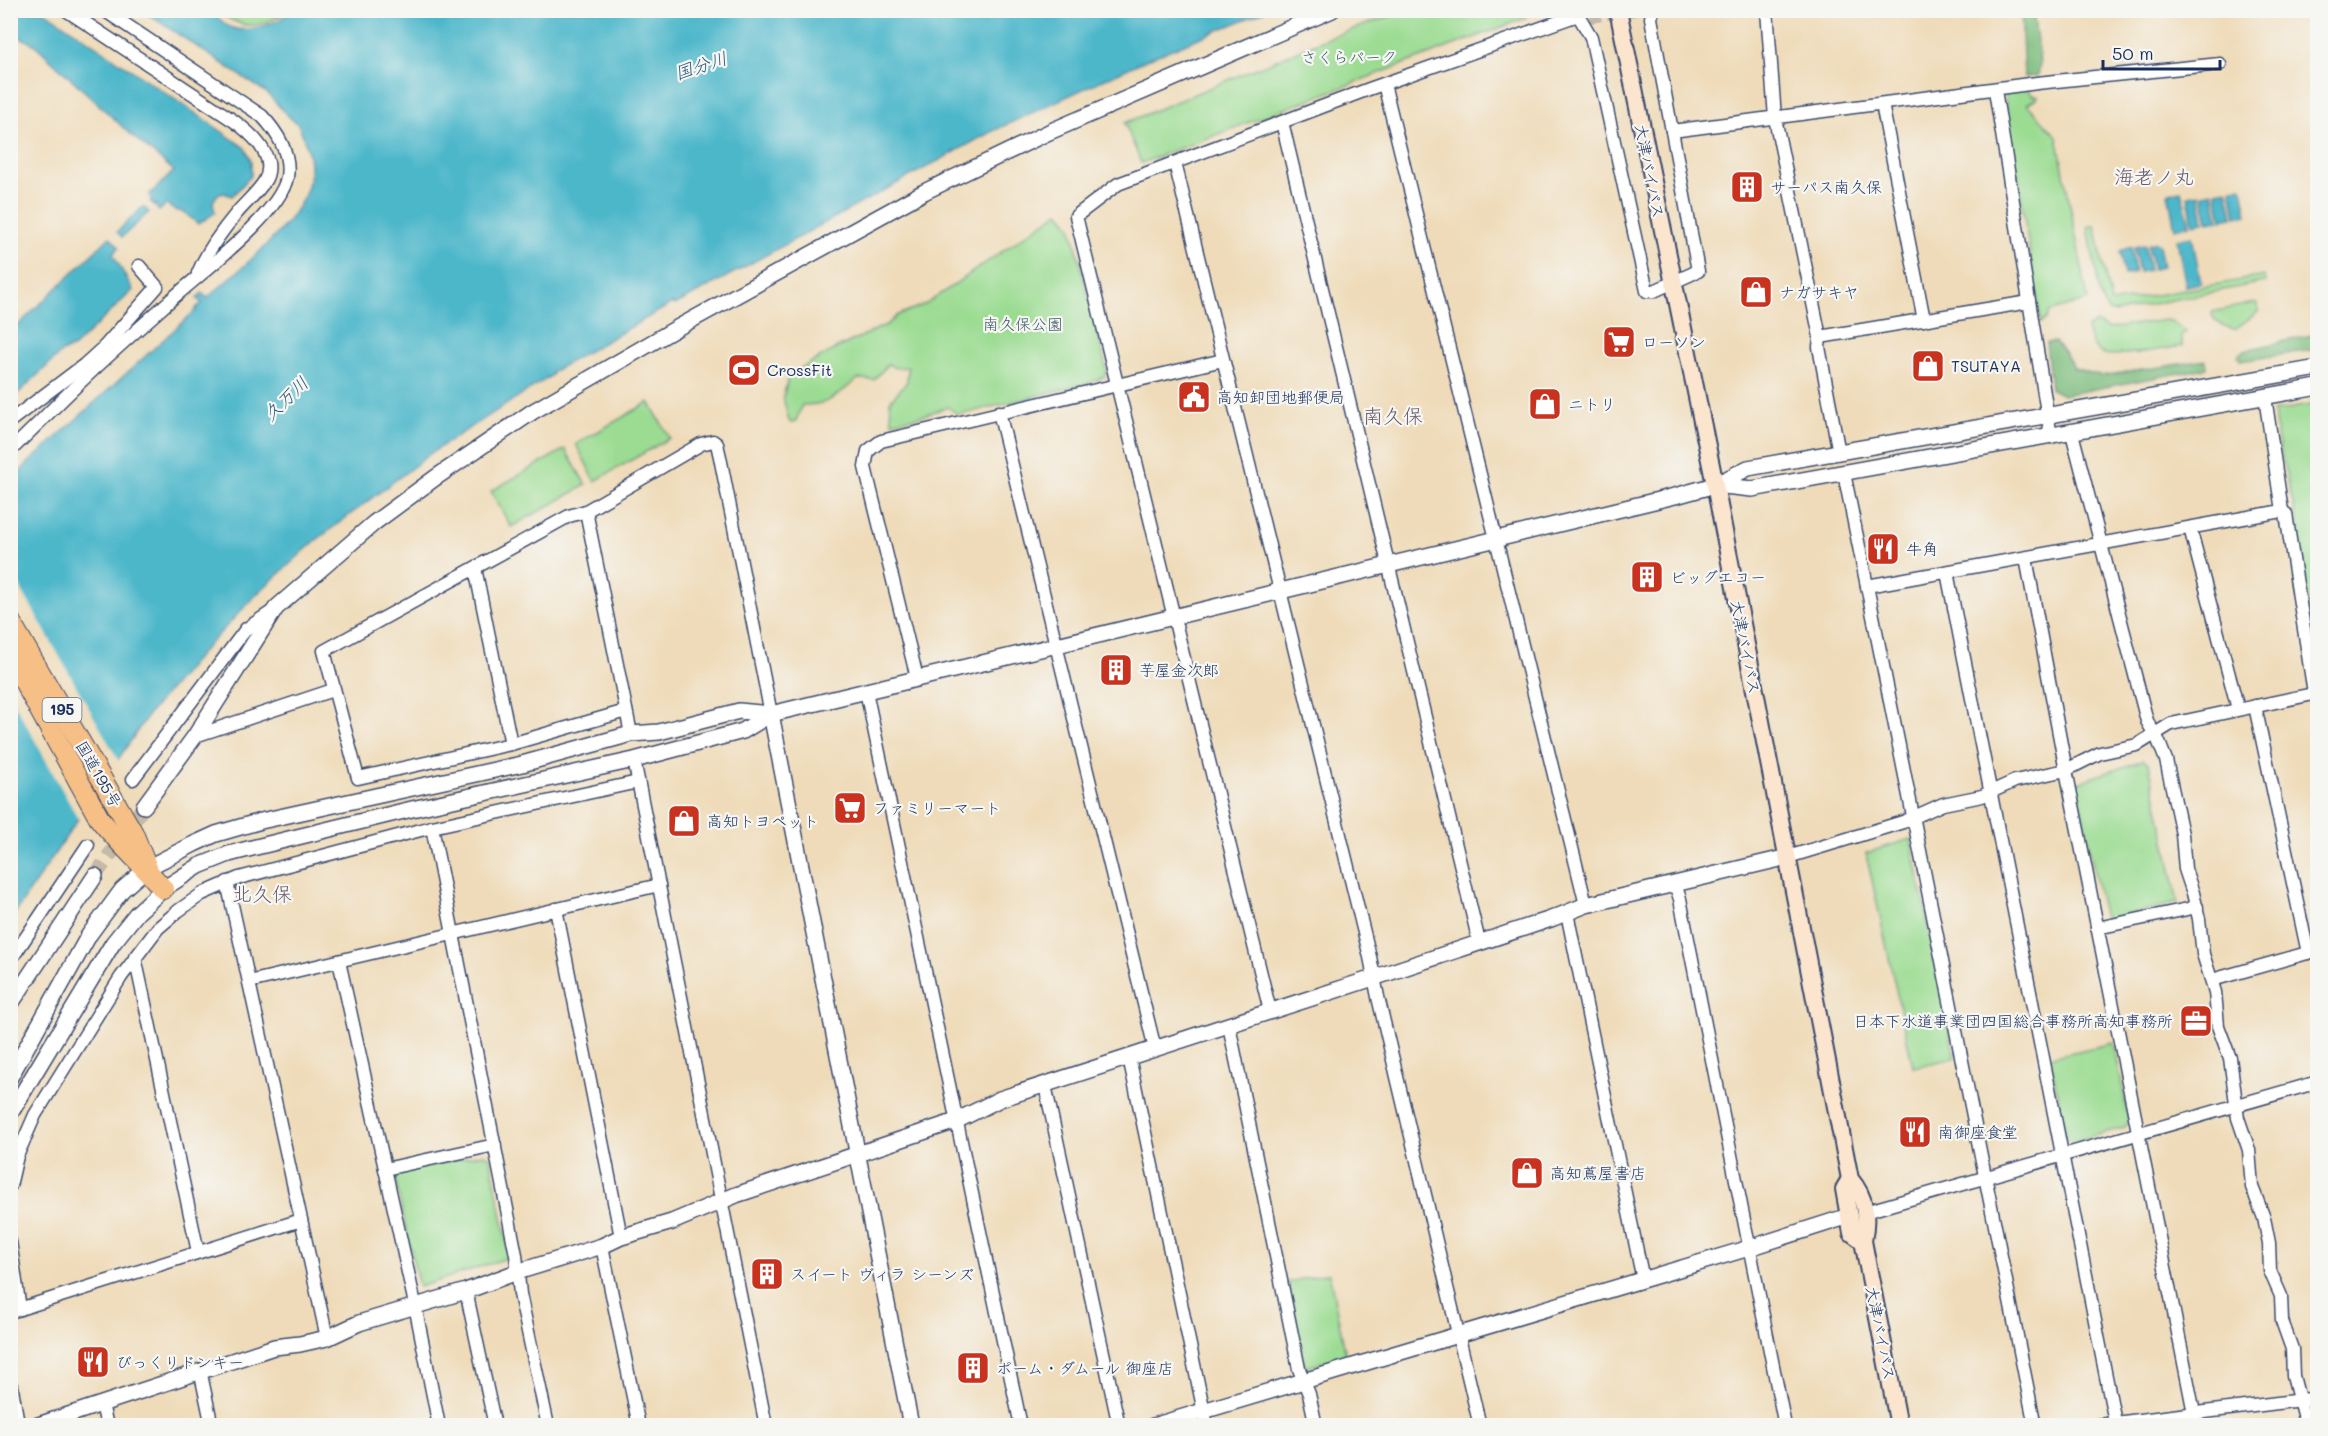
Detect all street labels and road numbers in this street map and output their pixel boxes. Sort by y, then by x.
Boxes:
street label: 大津バイパス [1631,122,1670,220]
street label: 大津バイパス [1727,598,1766,696]
road number: 195 [42,698,82,722]
street label: 国道195号 [72,736,127,811]
street label: 大津バイパス [1862,1284,1901,1382]

